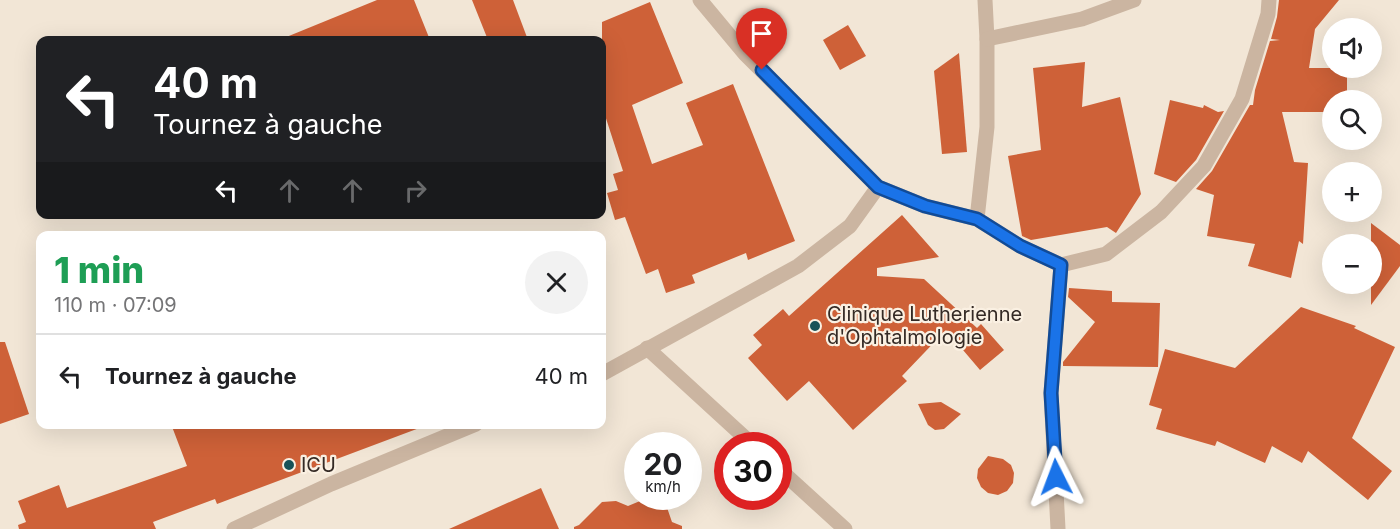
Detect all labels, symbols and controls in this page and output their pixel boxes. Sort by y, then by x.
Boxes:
pin [736,8,787,70]
icon: arrive [745,17,778,50]
map controls [1322,18,1382,294]
button: sound [1322,18,1382,78]
text: 40 m [153,57,258,108]
icon: left [54,60,132,138]
button: search [1322,90,1382,150]
text: Tournez à gauche [153,108,382,141]
button: + [1322,162,1382,222]
icon: left [210,174,243,207]
icon: ahead [273,174,306,207]
icon: ahead [336,174,369,207]
icon: right [399,174,432,207]
button: − [1322,234,1382,294]
text: 1 min [54,248,144,292]
button: close [525,251,588,314]
text: 110 m · 07:09 [54,293,177,317]
place label: Clinique Lutherienne d'Ophtalmologie [827,302,1022,349]
marker: Clinique Lutherienne d'Ophtalmologie [808,319,822,333]
icon: left [54,360,87,393]
text: Tournez à gauche [105,363,297,389]
text: 40 m [534,363,588,389]
speed limit sign: 30 [714,432,792,510]
position arrow [1024,445,1088,509]
text: 20 [643,446,683,482]
place label: ICU [301,453,336,477]
marker: ICU [282,458,296,472]
text: km/h [645,477,681,496]

